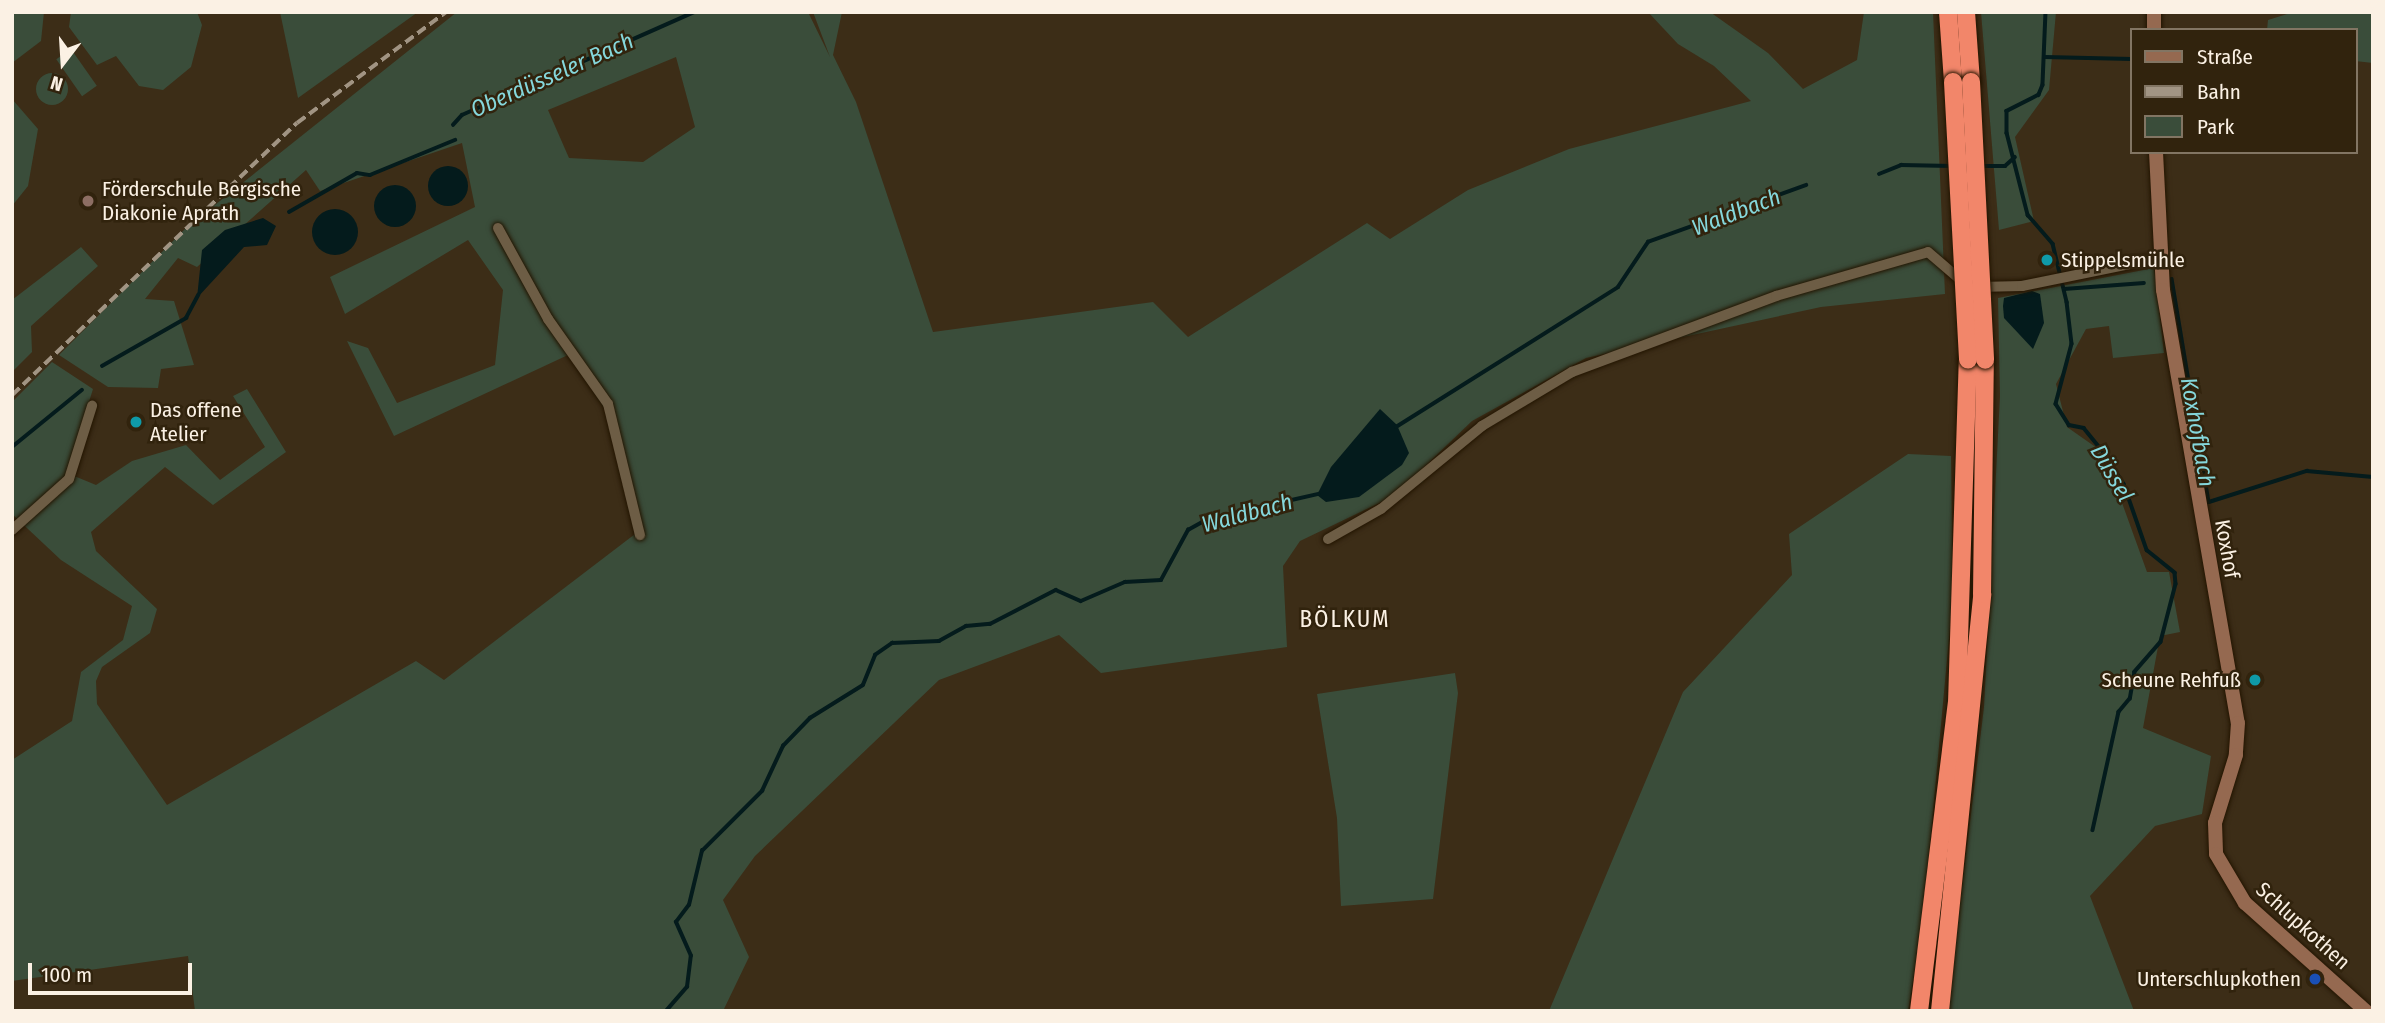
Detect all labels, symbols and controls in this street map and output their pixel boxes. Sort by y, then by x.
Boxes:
water label: Oberdüsseler Bach [466,27,638,123]
north arrow [28,28,98,98]
legend [2130,28,2357,154]
text: Straße [2197,44,2253,70]
text: N [48,71,66,96]
text: Bahn [2197,79,2241,105]
text: Park [2197,114,2234,140]
place label: Förderschule Bergische Diakonie Aprath [102,176,301,226]
water label: Waldbach [1688,182,1784,242]
marker: Förderschule Bergische Diakonie Aprath [80,193,96,209]
place label: Stippelsmühle [2061,247,2185,273]
marker: Stippelsmühle [2039,252,2055,268]
water label: Koxhofbach [2175,375,2221,489]
place label: Das offene Atelier [150,397,242,447]
marker: Das offene Atelier [128,414,144,430]
water label: Düssel [2085,439,2139,507]
water label: Waldbach [1199,488,1295,538]
street label: Koxhof [2209,518,2245,580]
district label: BÖLKUM [1300,605,1390,633]
place label: Scheune Rehfuß [2102,667,2241,693]
marker: Scheune Rehfuß [2247,672,2263,688]
street label: Schlupkothen [2251,877,2355,975]
scale bar [32,950,196,994]
text: 100 m [41,962,92,988]
place label: Unterschlupkothen [2137,966,2301,992]
marker: Unterschlupkothen [2307,971,2323,987]

